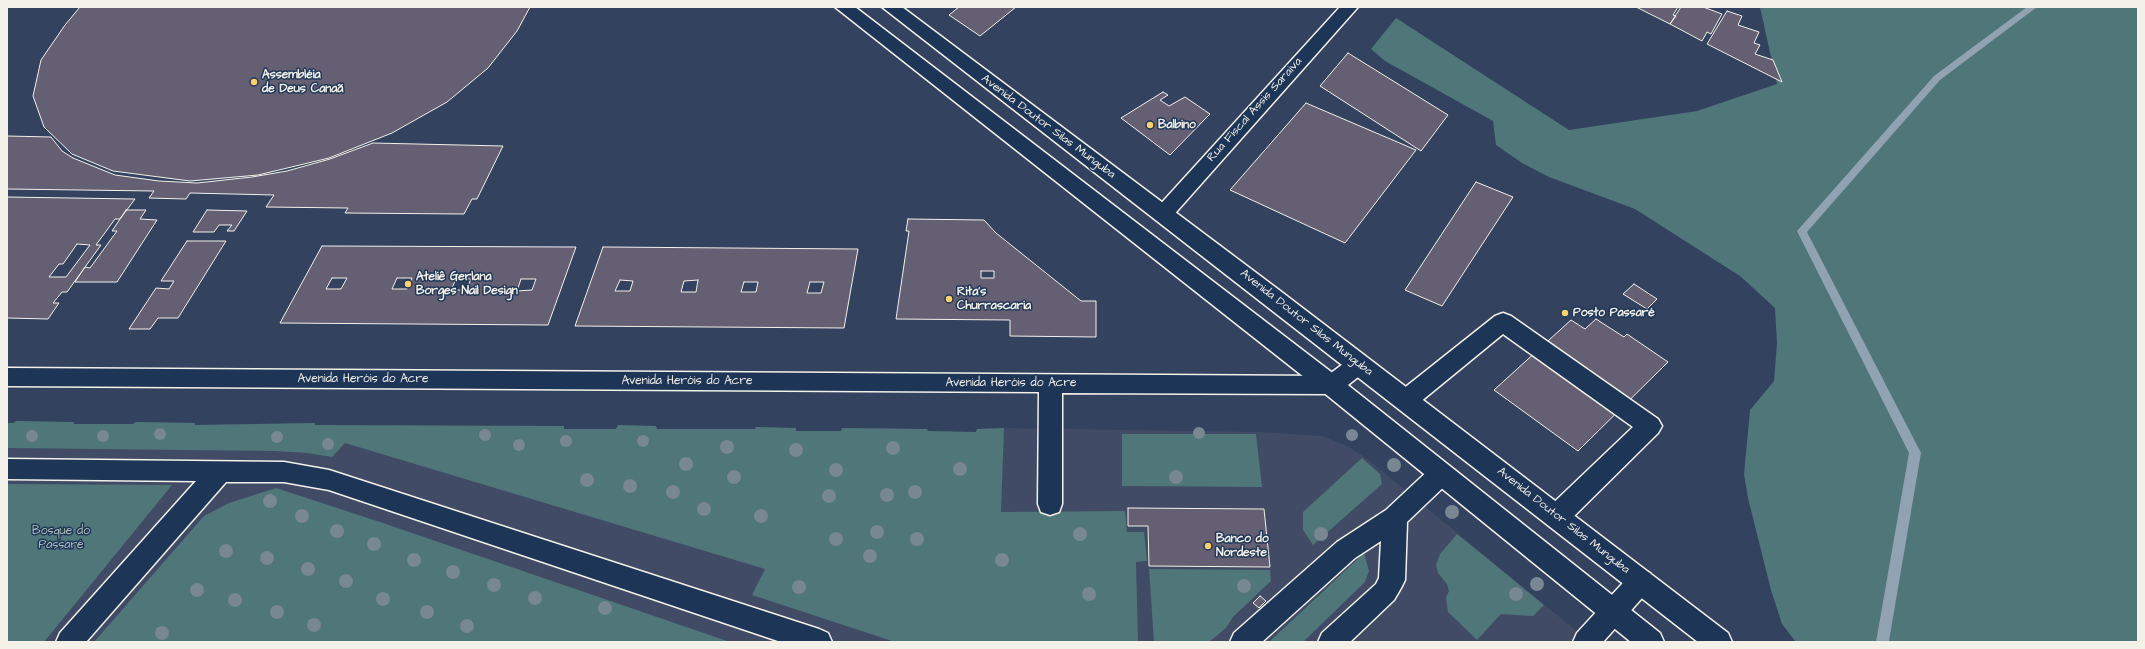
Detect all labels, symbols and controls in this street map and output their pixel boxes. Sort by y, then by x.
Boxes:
street label: Rua Fiscal Assis Saraiva [1204,55,1306,165]
place label: Assembléia de Deus Canaã [262,68,343,96]
street label: Avenida Doutor Silas Munguba [978,72,1118,182]
marker: Assembléia de Deus Canaã [249,77,259,87]
place label: Balbino [1158,118,1196,132]
marker: Balbino [1145,120,1155,130]
street label: Avenida Doutor Silas Munguba [1237,267,1375,379]
place label: Ateliê Gerlana Borges Nail Design [416,270,518,298]
marker: Ateliê Gerlana Borges Nail Design [403,279,413,289]
place label: Rita's Churrascaria [957,285,1031,313]
marker: Rita's Churrascaria [944,294,954,304]
place label: Posto Passaré [1573,306,1655,320]
marker: Posto Passaré [1560,308,1570,318]
street label: Avenida Heróis do Acre [297,372,429,386]
street label: Avenida Heróis do Acre [621,374,753,388]
street label: Avenida Heróis do Acre [945,376,1077,390]
street label: Avenida Doutor Silas Munguba [1494,465,1632,577]
park label: Bosque do Passaré [32,524,90,552]
place label: Banco do Nordeste [1216,532,1269,560]
marker: Banco do Nordeste [1203,541,1213,551]

